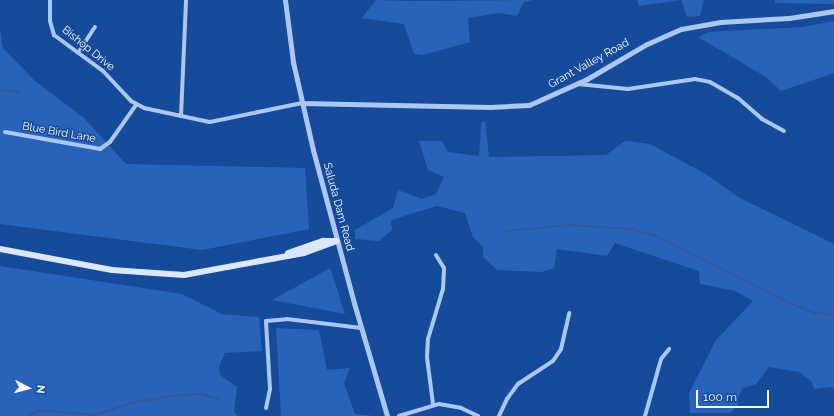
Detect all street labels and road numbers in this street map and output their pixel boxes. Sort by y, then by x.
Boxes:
street label: Bishop Drive [59,24,117,74]
street label: Grant Valley Road [546,36,632,92]
street label: Blue Bird Lane [21,120,97,146]
street label: Saluda Dam Road [320,161,356,253]

